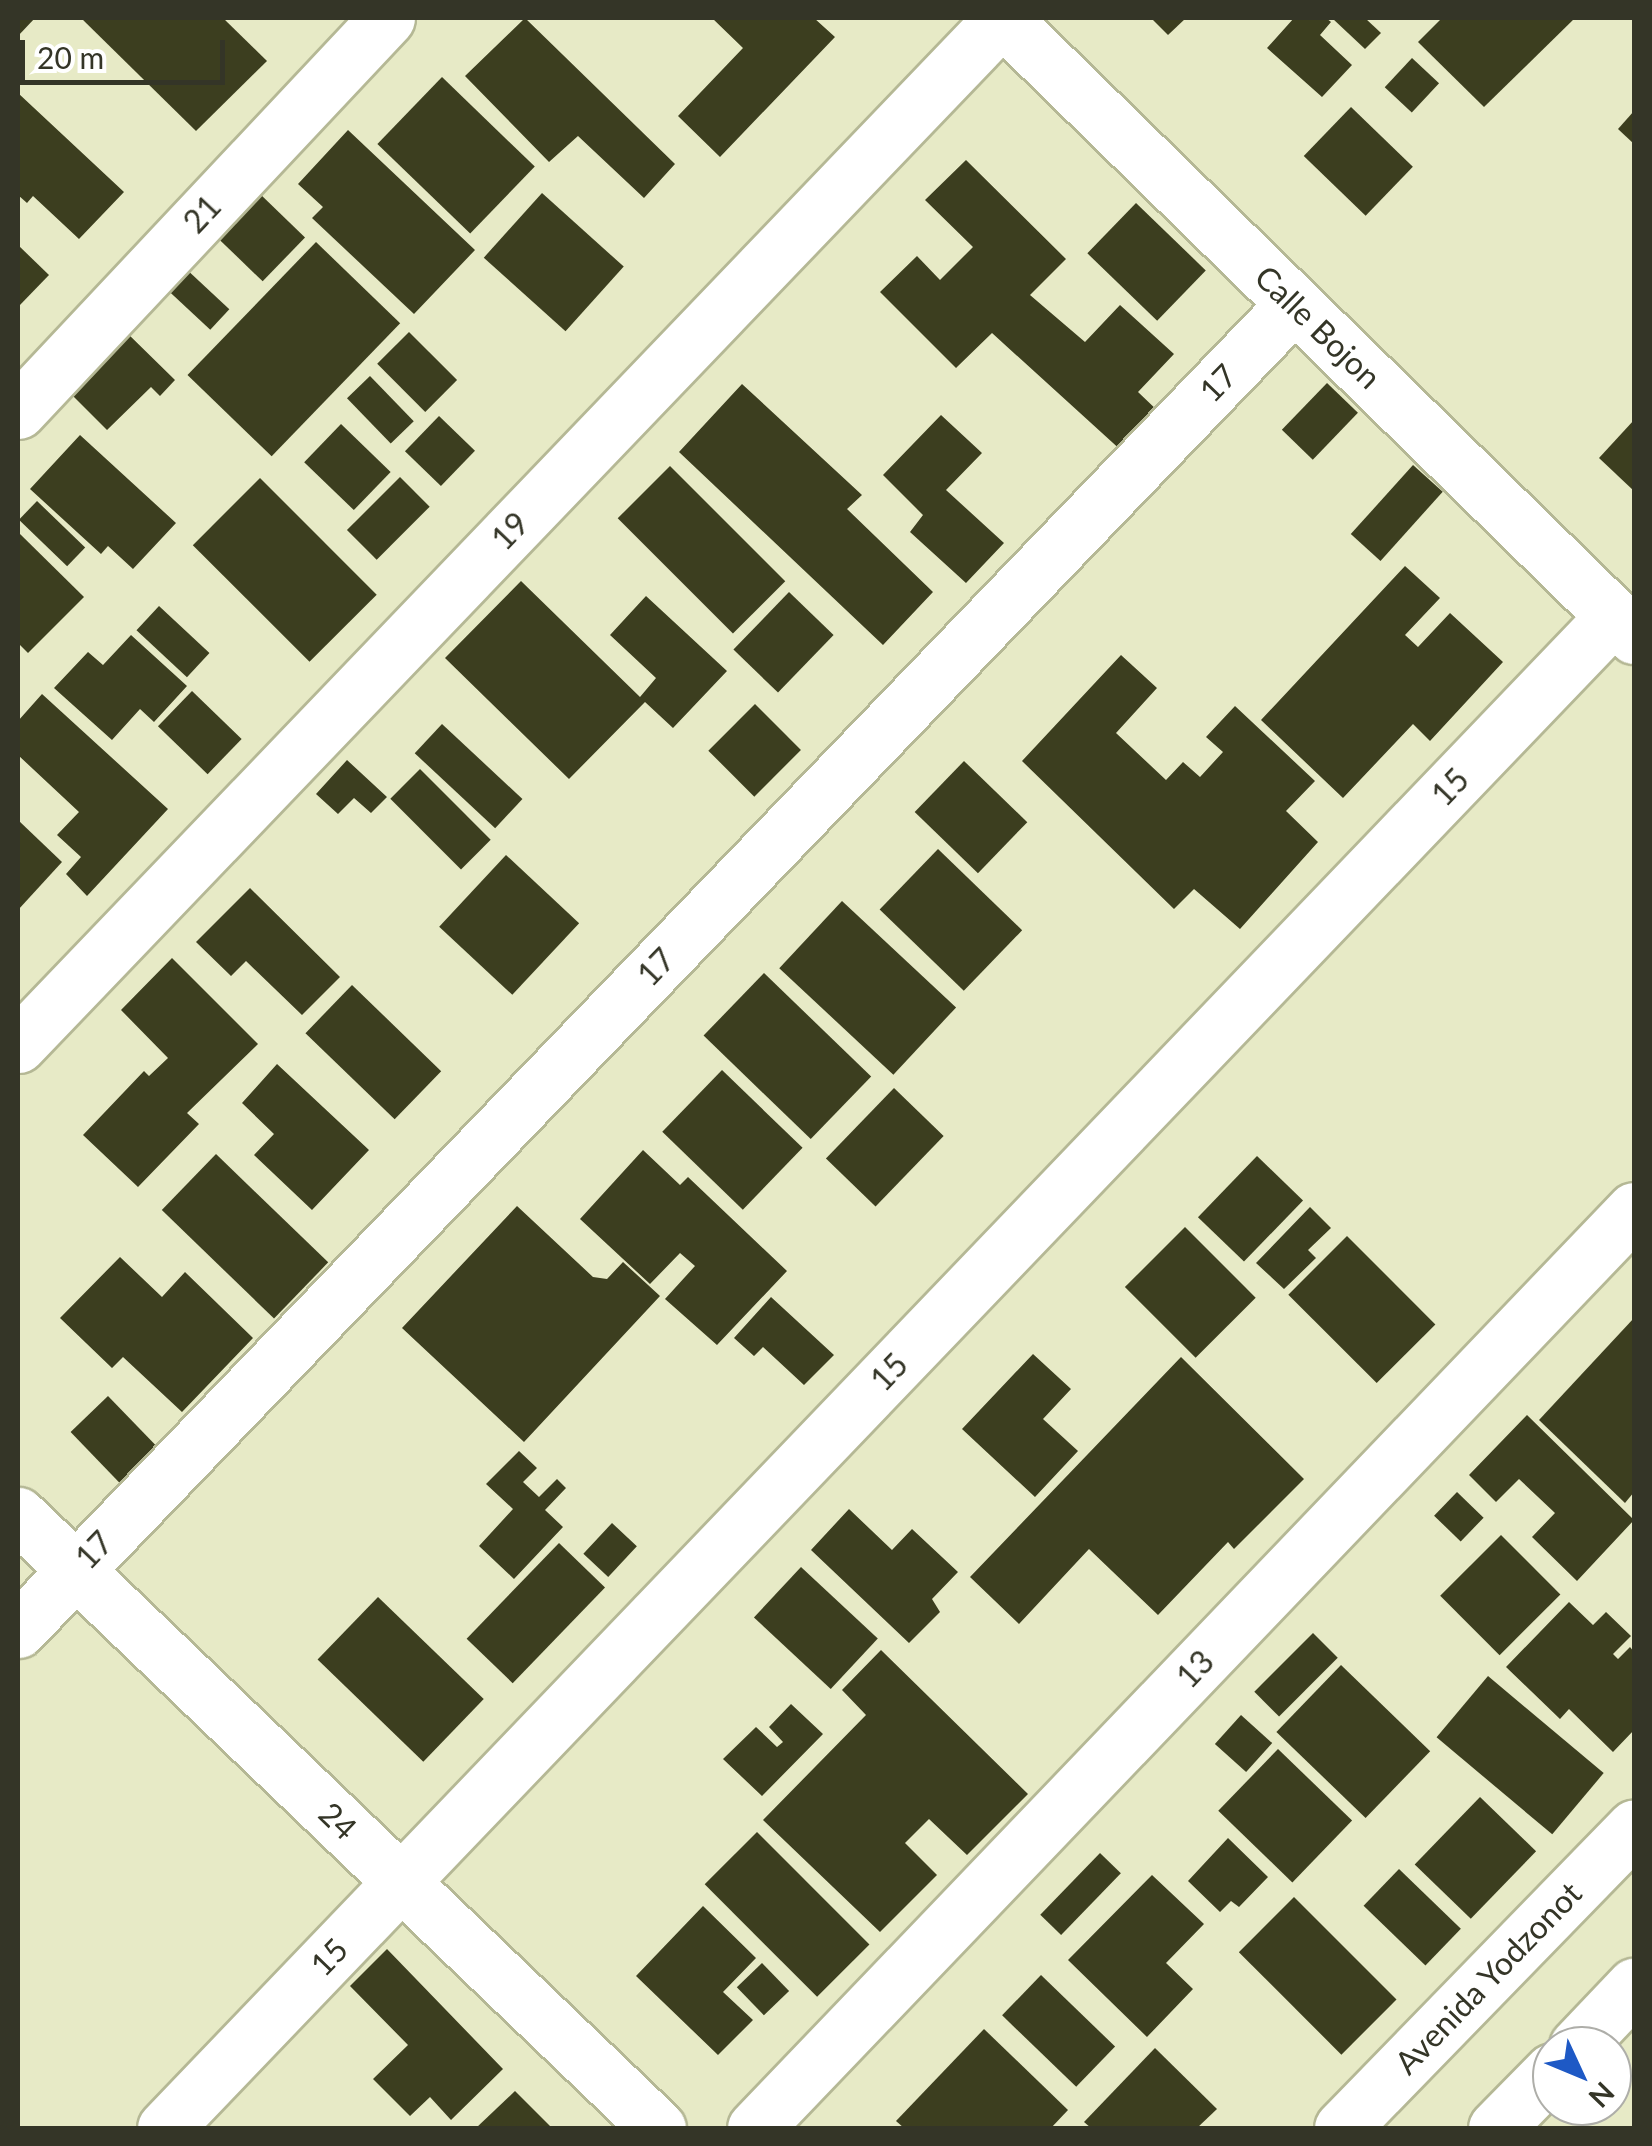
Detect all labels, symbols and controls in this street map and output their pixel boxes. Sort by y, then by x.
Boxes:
scale bar [25,20,230,82]
text: 20 m [37,39,104,75]
street label: 21 [175,187,229,241]
street label: Calle Bojon [1247,258,1389,396]
street label: 17 [1191,356,1245,410]
street label: 19 [483,504,537,558]
street label: 15 [1423,760,1477,814]
street label: 17 [629,940,683,994]
street label: 15 [862,1345,916,1399]
street label: 17 [67,1523,121,1577]
street label: 13 [1168,1642,1222,1696]
street label: 24 [311,1794,365,1848]
street label: Avenida Yodzonot [1386,1874,1590,2082]
street label: 15 [302,1930,356,1984]
north arrow [1532,2026,1632,2126]
text: N [1582,2076,1622,2115]

